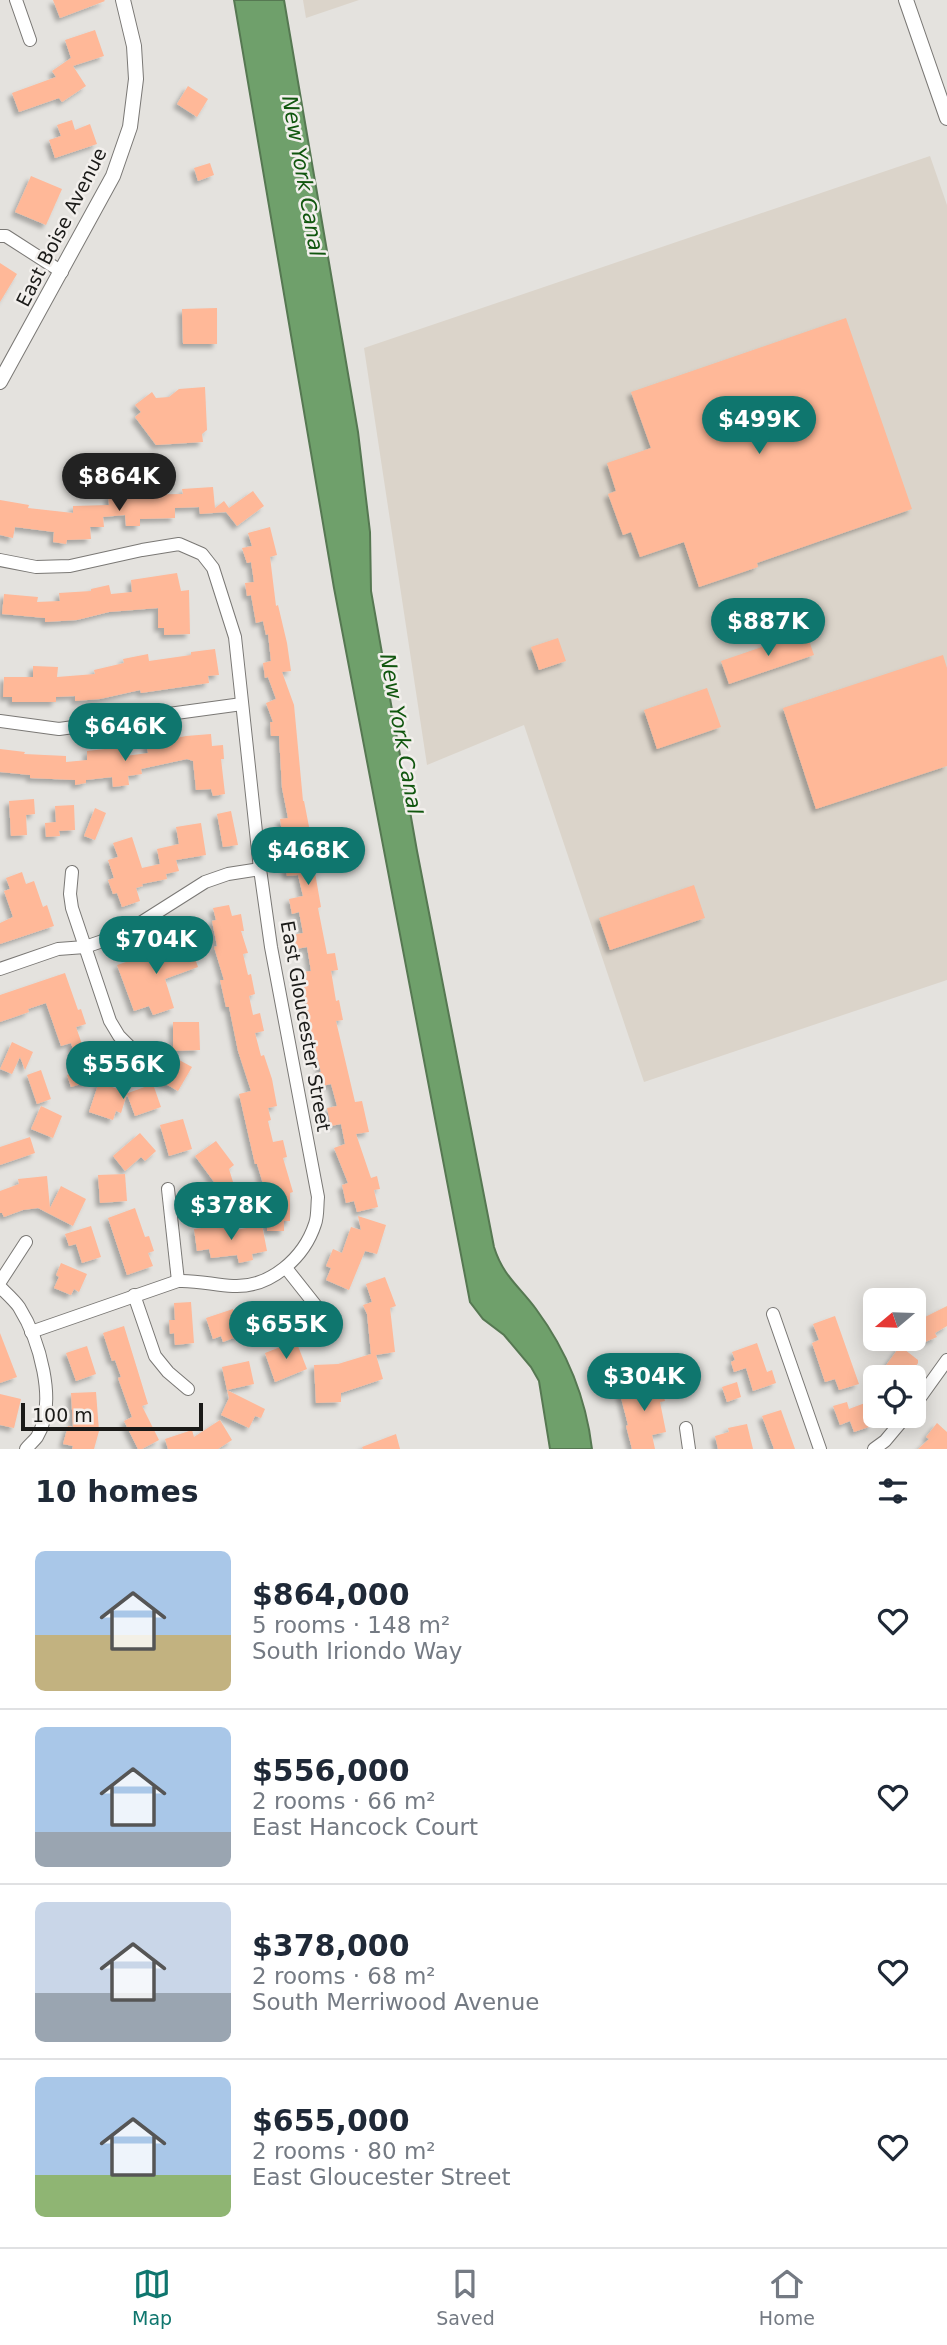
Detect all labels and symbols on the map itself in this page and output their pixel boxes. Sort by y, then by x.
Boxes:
water label: New York Canal [277,94,329,258]
street label: East Boise Avenue [11,144,111,310]
pin: $499K [710,396,808,456]
pin: $864K [70,454,168,513]
pin: $887K [719,598,817,658]
water label: New York Canal [375,652,427,816]
pin: $646K [76,704,174,763]
pin: $468K [259,828,357,887]
pin: $704K [107,916,205,976]
street label: East Gloucester Street [277,919,335,1133]
pin: $556K [74,1042,172,1101]
pin: $378K [182,1182,280,1242]
north arrow [863,1288,926,1351]
pin: $655K [237,1302,335,1361]
pin: $304K [595,1354,693,1413]
scale bar [21,1400,203,1432]

